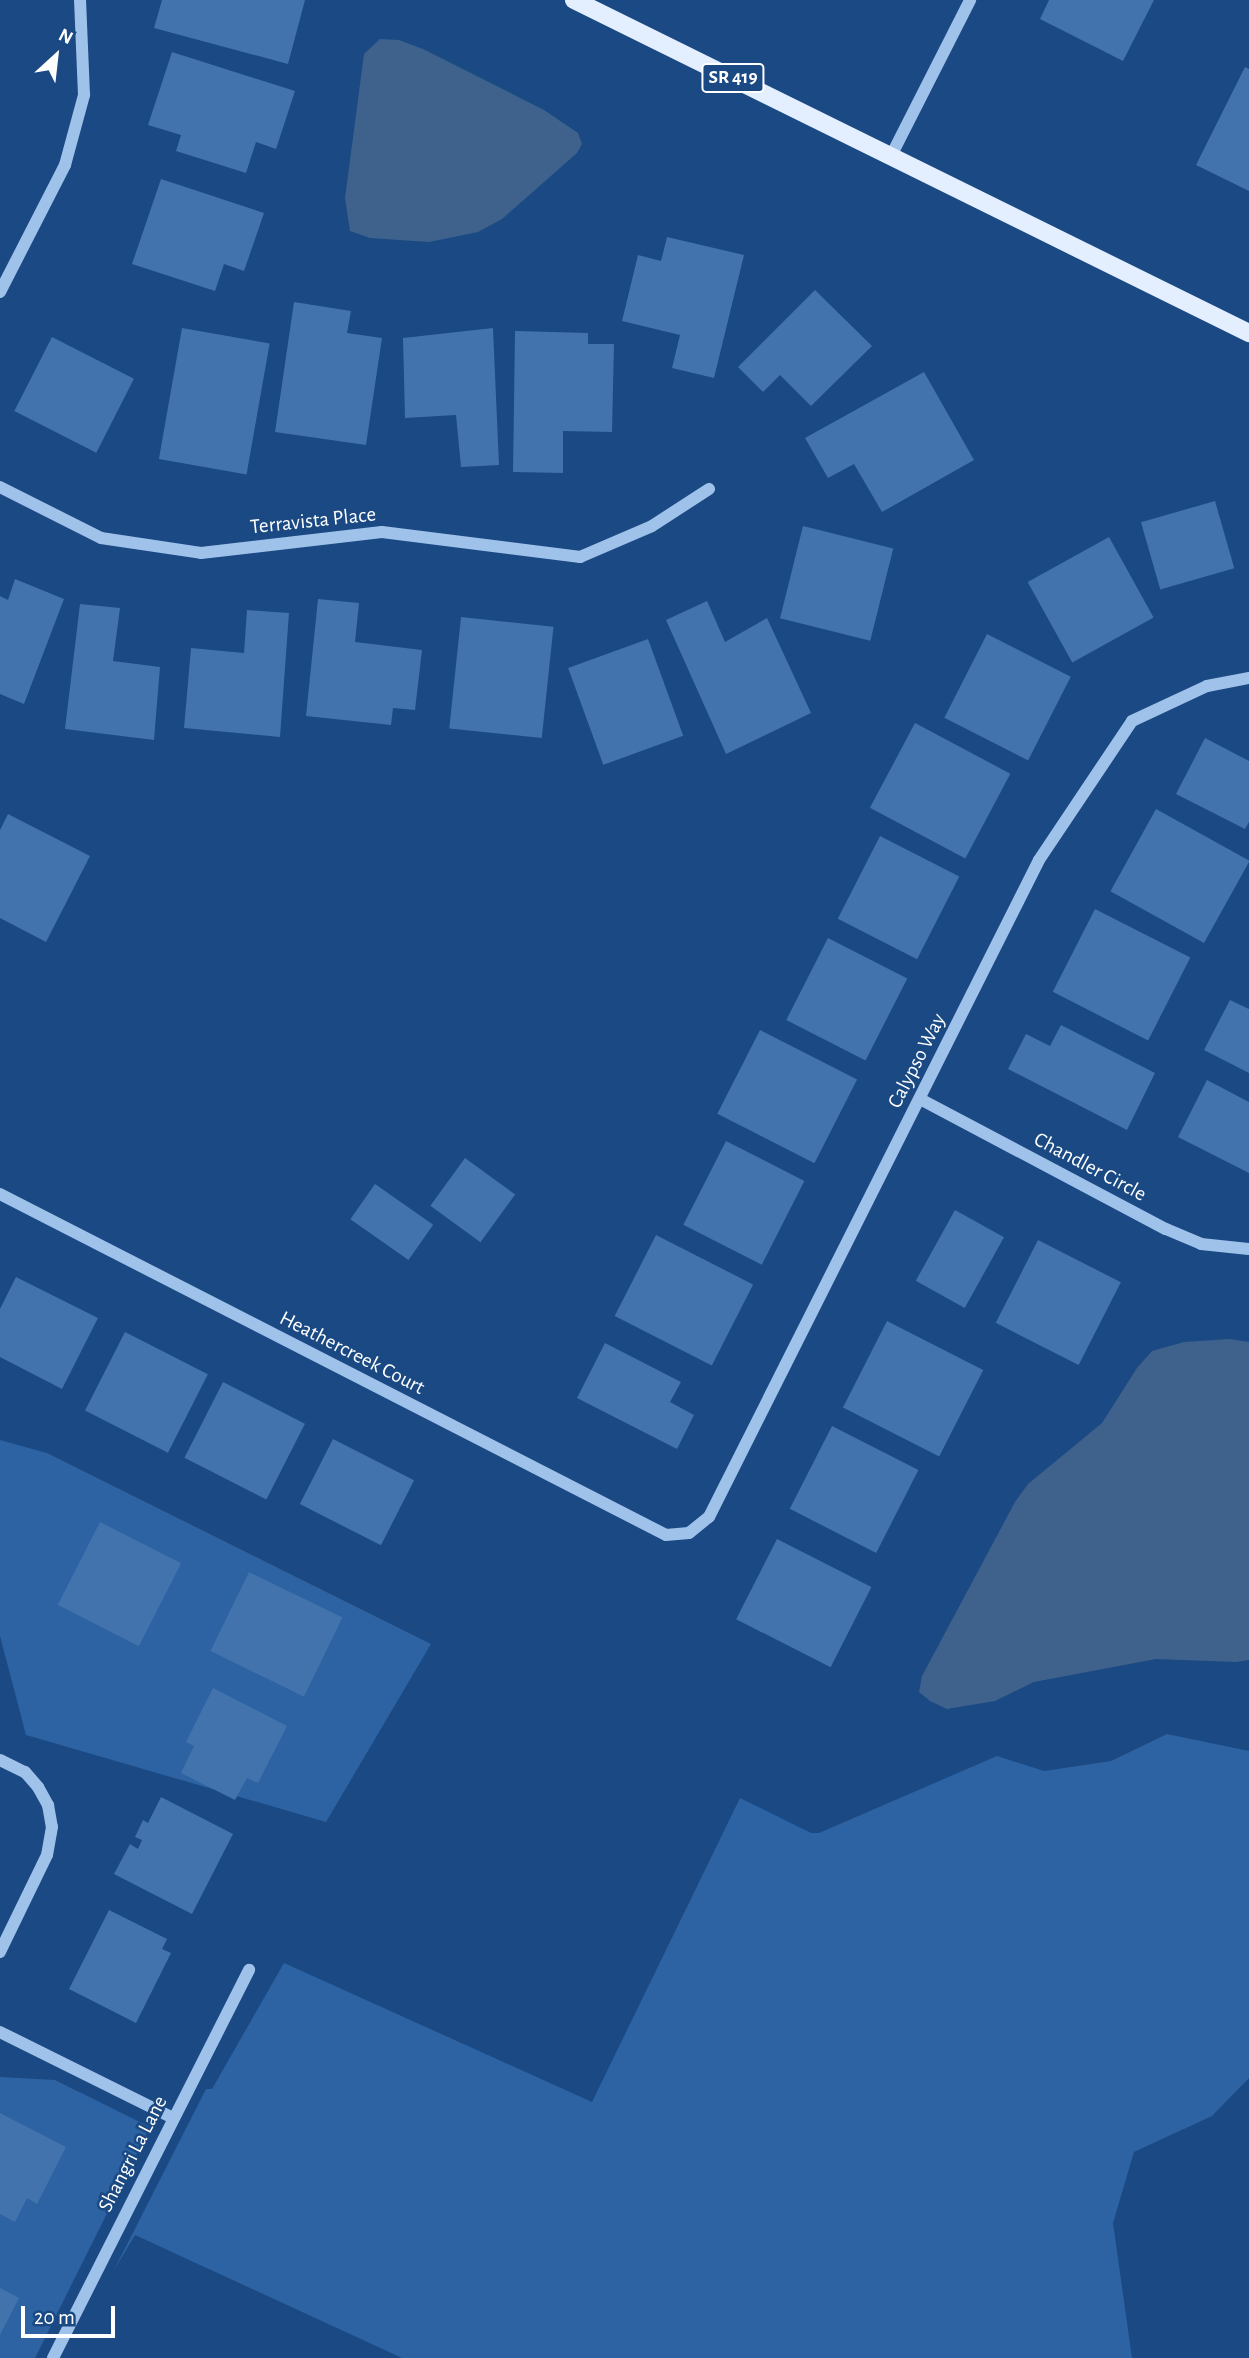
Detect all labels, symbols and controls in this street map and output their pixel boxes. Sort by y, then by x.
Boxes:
north arrow [21,21,91,91]
text: N [56,25,76,48]
road number: SR 419 [700,62,766,94]
street label: Terravista Place [249,502,377,540]
street label: Calypso Way [882,1009,952,1113]
street label: Chandler Circle [1029,1127,1151,1207]
street label: Heathercreek Court [275,1306,429,1400]
street label: Shangri La Lane [93,2092,173,2216]
scale bar [24,2292,119,2336]
text: 20 m [34,2307,75,2328]

